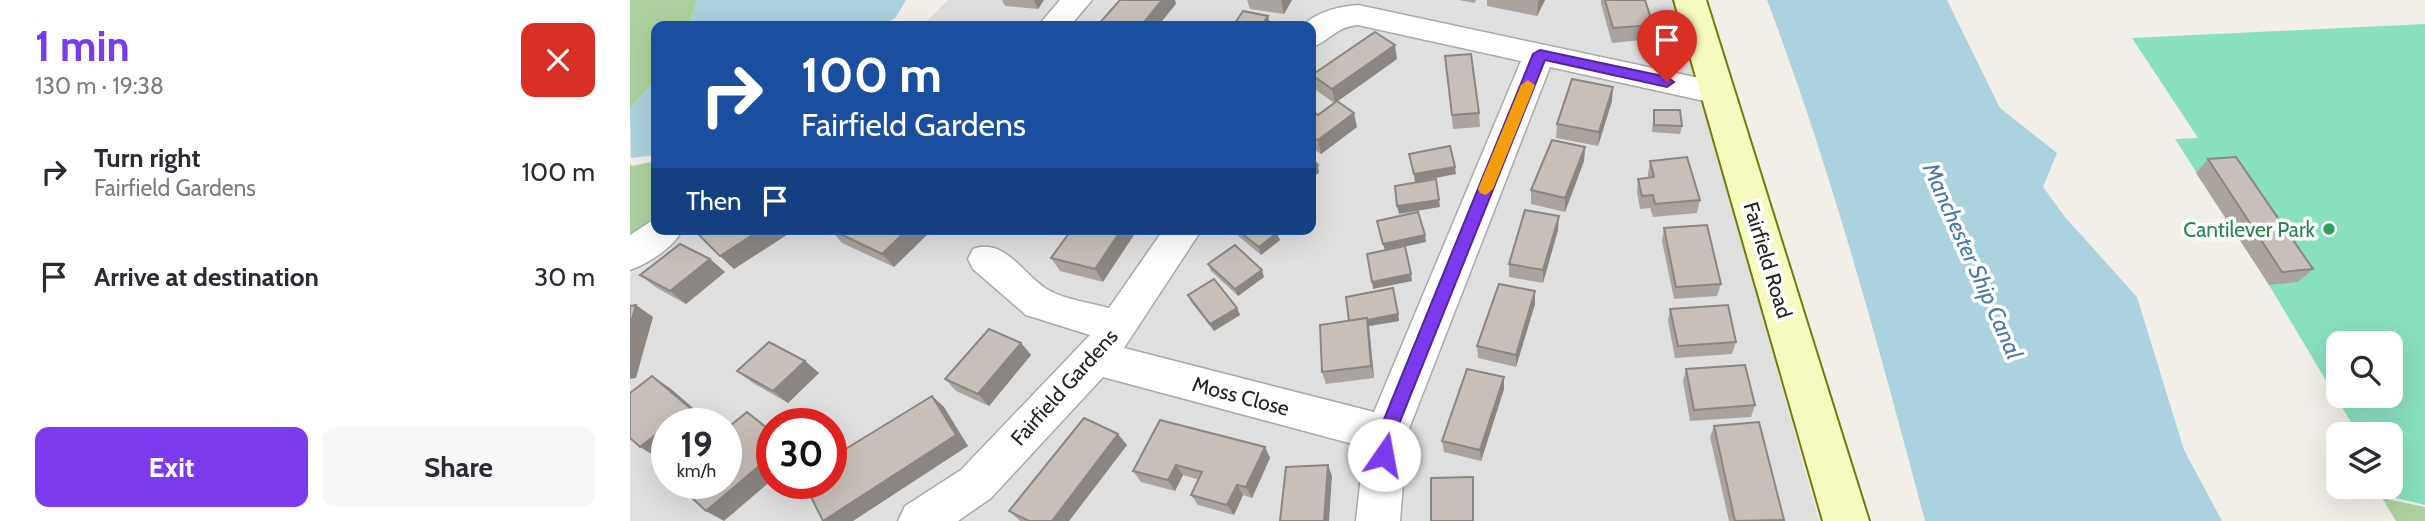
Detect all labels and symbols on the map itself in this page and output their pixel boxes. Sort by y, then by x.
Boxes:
pin [1637,10,1697,82]
water label: Manchester Ship Canal [1917,158,2029,364]
street label: Fairfield Road [1739,199,1797,321]
place label: Cantilever Park [2183,217,2316,242]
marker: Cantilever Park [2321,221,2337,237]
street label: Fairfield Gardens [1005,324,1123,450]
street label: Moss Close [1190,371,1292,421]
speed limit sign: 30 [756,408,847,499]
position arrow [1347,418,1421,492]

